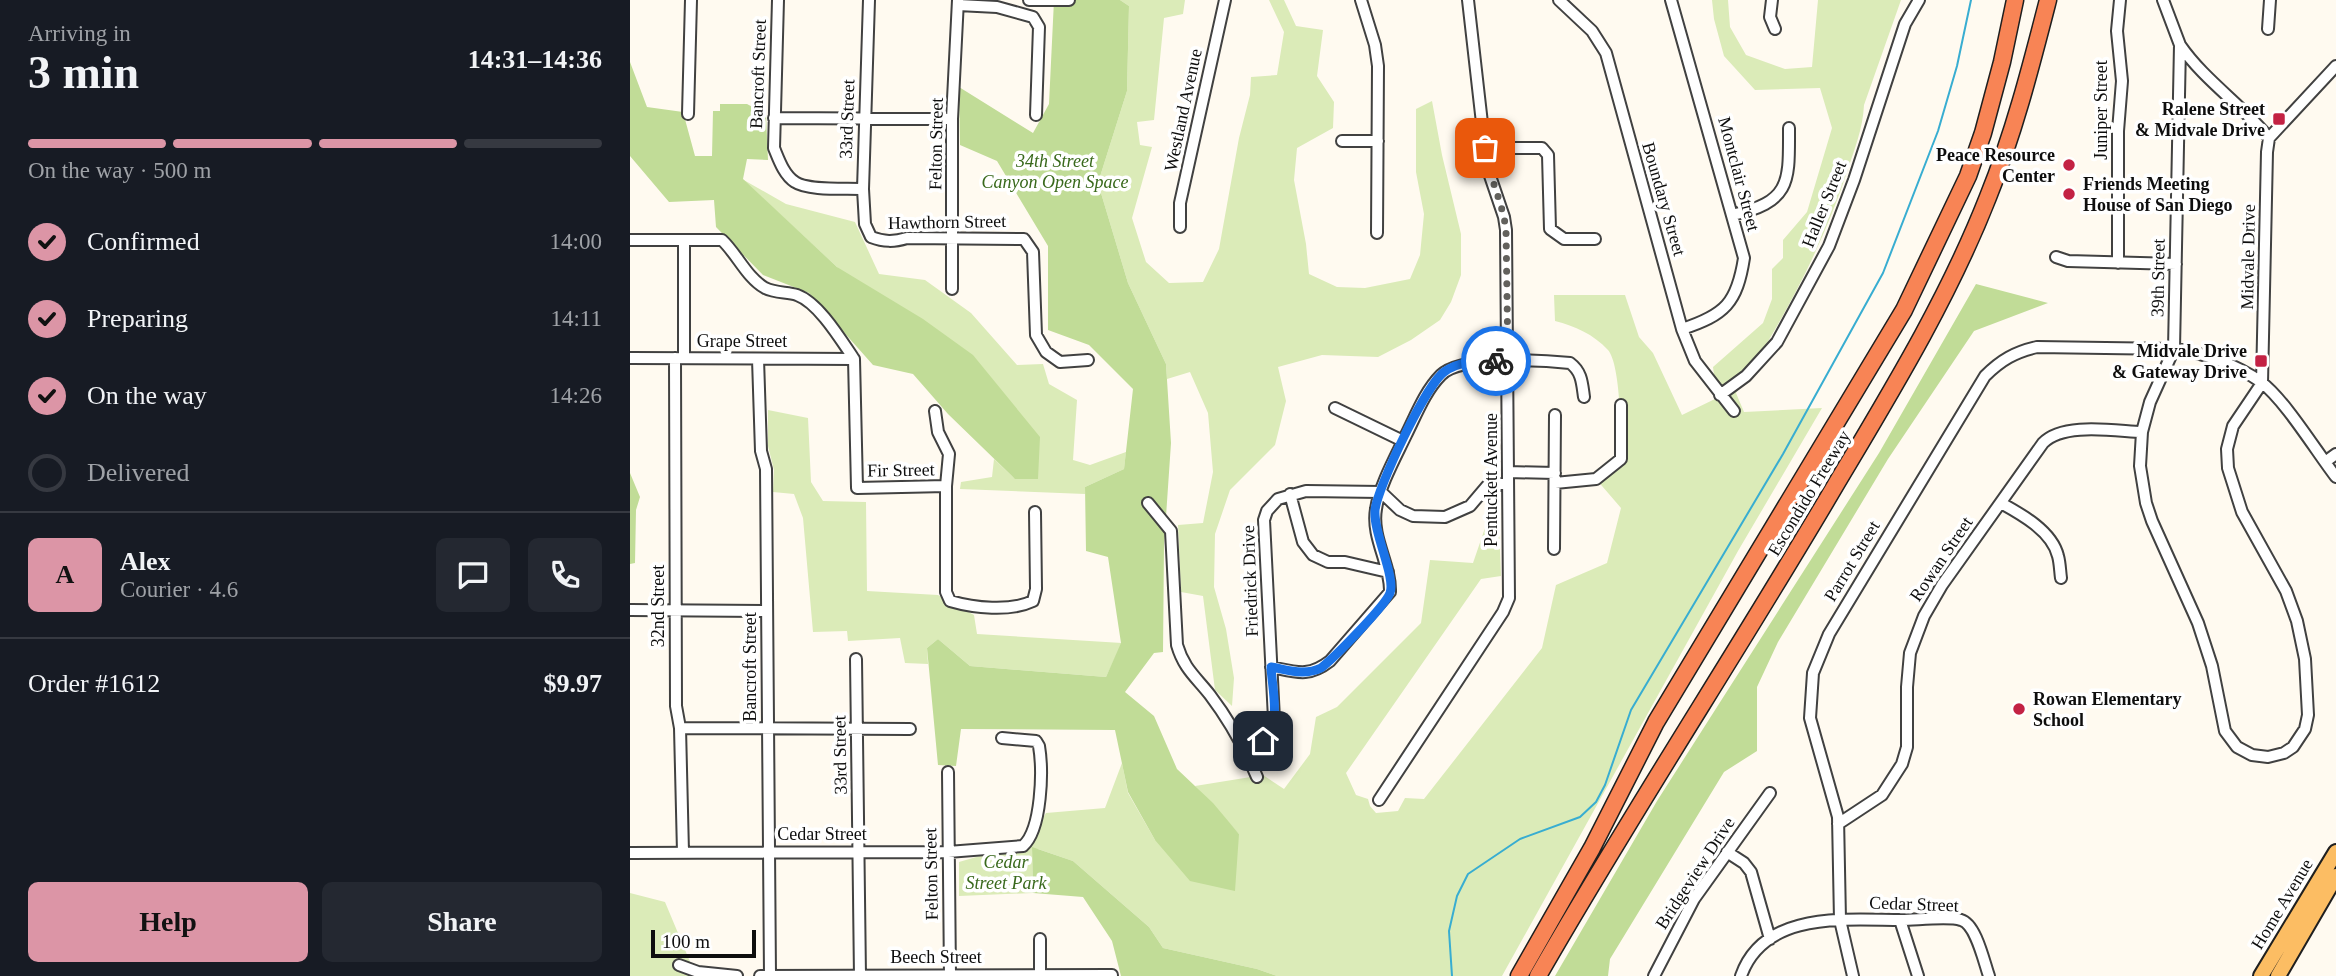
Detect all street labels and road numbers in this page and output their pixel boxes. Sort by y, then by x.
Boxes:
street label: Bancroft Street [746,19,770,129]
street label: Westland Avenue [1160,47,1206,173]
street label: Juniper Street [2091,60,2111,160]
street label: 33rd Street [836,79,858,159]
street label: Felton Street [925,98,947,190]
street label: Montclair Street [1714,115,1764,233]
street label: Boundary Street [1638,140,1690,258]
street label: Haller Street [1798,158,1850,250]
street label: Midvale Drive [2237,204,2259,310]
street label: Hawthorn Street [888,211,1006,233]
street label: 39th Street [2147,239,2169,317]
street label: Grape Street [697,331,787,351]
street label: Pentuckett Avenue [1481,413,1501,547]
street label: Escondido Freeway [1764,427,1854,559]
street label: Fir Street [867,459,935,481]
street label: Rowan Street [1905,513,1977,605]
street label: Parrot Street [1820,517,1884,605]
street label: Friedrick Drive [1238,525,1262,637]
street label: 32nd Street [648,565,668,647]
street label: Bancroft Street [740,612,760,722]
street label: 33rd Street [829,715,851,795]
street label: Bridgeview Drive [1651,813,1739,933]
street label: Cedar Street [777,824,867,844]
street label: Felton Street [920,828,942,920]
street label: Home Avenue [2247,855,2317,953]
street label: Cedar Street [1869,892,1959,916]
street label: Beech Street [890,947,982,967]

